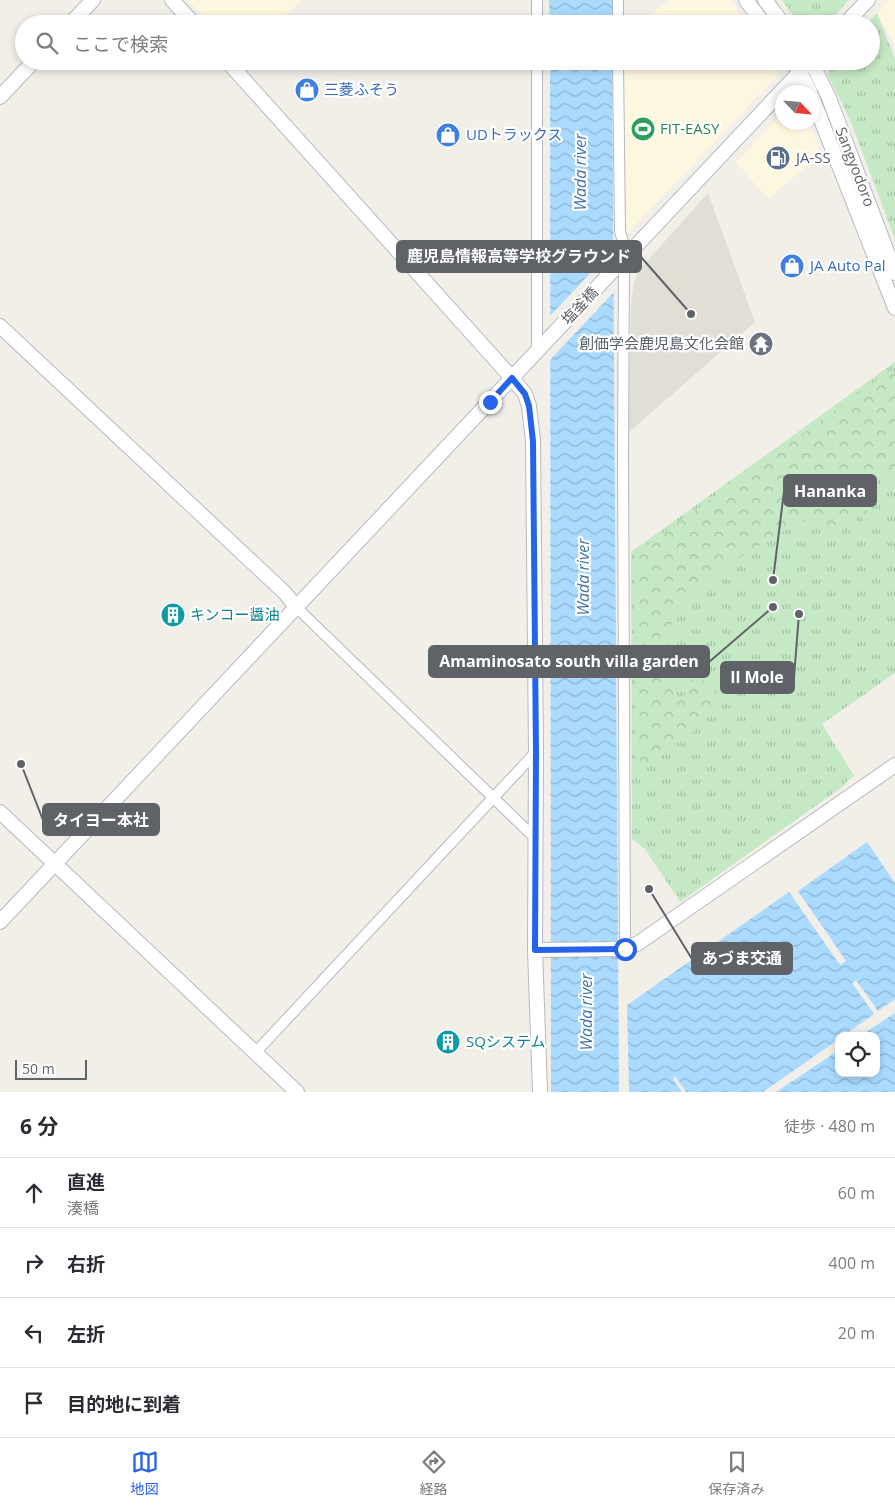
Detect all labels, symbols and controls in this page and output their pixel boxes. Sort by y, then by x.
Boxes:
search box [15,15,880,70]
icon: search [33,29,61,57]
text: ここで検索 [73,31,168,57]
shop icon: 三菱ふそう [294,77,320,103]
place label: 三菱ふそう [324,79,399,99]
north arrow [775,85,820,130]
sports icon: FIT-EASY [630,116,656,142]
place label: FIT-EASY [660,118,720,138]
shop icon: UDトラックス [435,122,461,148]
place label: UDトラックス [466,124,562,144]
street label: Sangyodoro [832,124,880,209]
water label: Wada river [569,133,591,211]
fuel station icon: JA-SS [765,145,791,171]
place label: JA-SS [794,147,831,167]
callout: 鹿児島情報高等学校グラウンド [397,241,641,272]
text: 鹿児島情報高等学校グラウンド [407,245,631,267]
shop icon: JA Auto Pal [779,253,805,279]
place label: JA Auto Pal [808,255,886,275]
street label: 塩釜橋 [557,282,602,329]
temple icon: 創価学会鹿児島文化会館 [748,331,774,357]
place label: 創価学会鹿児島文化会館 [579,333,744,353]
route end [479,391,502,414]
callout: Hananka [784,475,876,506]
text: Hananka [794,480,866,502]
water label: Wada river [572,538,594,616]
building icon: キンコー醤油 [160,602,186,628]
place label: キンコー醤油 [190,604,280,624]
callout: Amaminosato south villa garden [429,646,709,677]
text: Amaminosato south villa garden [439,650,699,672]
callout: Il Mole [721,662,794,693]
text: Il Mole [730,666,784,688]
callout: タイヨー本社 [43,804,159,835]
text: タイヨー本社 [53,809,149,831]
route start [614,938,637,961]
callout: あづま交通 [692,943,792,974]
text: あづま交通 [702,947,782,969]
water label: Wada river [575,973,597,1051]
building icon: SQシステム [435,1029,461,1055]
place label: SQシステム [466,1031,545,1051]
map controls [835,1032,880,1077]
button: locate [835,1032,880,1077]
scale bar [15,1057,88,1080]
text: 50 m [22,1059,55,1078]
text: 6 分 [20,1112,58,1140]
text: 徒歩 · 480 m [784,1115,875,1137]
text: 直進 [67,1169,105,1195]
icon: ahead [20,1179,48,1207]
text: 60 m [838,1182,875,1204]
text: 湊橋 [67,1197,99,1219]
icon: right [20,1249,48,1277]
text: 右折 [67,1251,105,1277]
text: 400 m [829,1252,875,1274]
icon: left [20,1319,48,1347]
text: 左折 [67,1321,105,1347]
text: 20 m [838,1322,875,1344]
icon: arrive [20,1389,48,1417]
text: 目的地に到着 [67,1391,181,1417]
tab: 地図 [131,1448,159,1498]
tab: 経路 [420,1448,448,1498]
tab: 保存済み [709,1448,765,1498]

